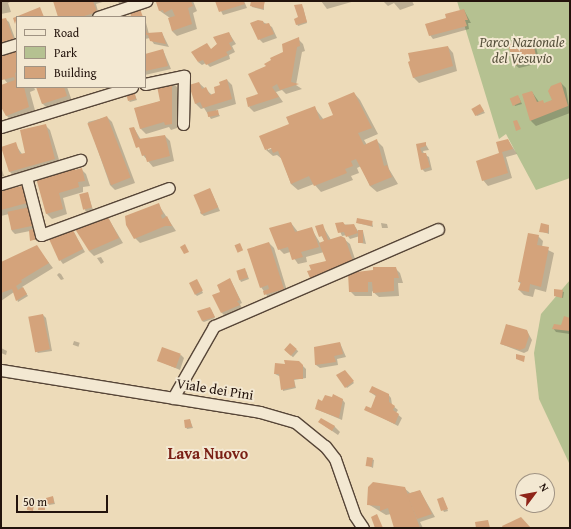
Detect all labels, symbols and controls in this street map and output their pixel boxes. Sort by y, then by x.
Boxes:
legend [16,16,146,88]
text: Road [54,24,79,41]
park label: Parco Nazionale del Vesuvio [479,34,565,66]
text: Park [54,44,77,61]
text: Building [54,64,97,81]
street label: Viale dei Pini [175,375,255,403]
district label: Lava Nuovo [168,443,248,463]
north arrow [515,473,555,513]
text: N [536,480,553,495]
scale bar [18,487,110,513]
text: 50 m [23,493,47,510]

